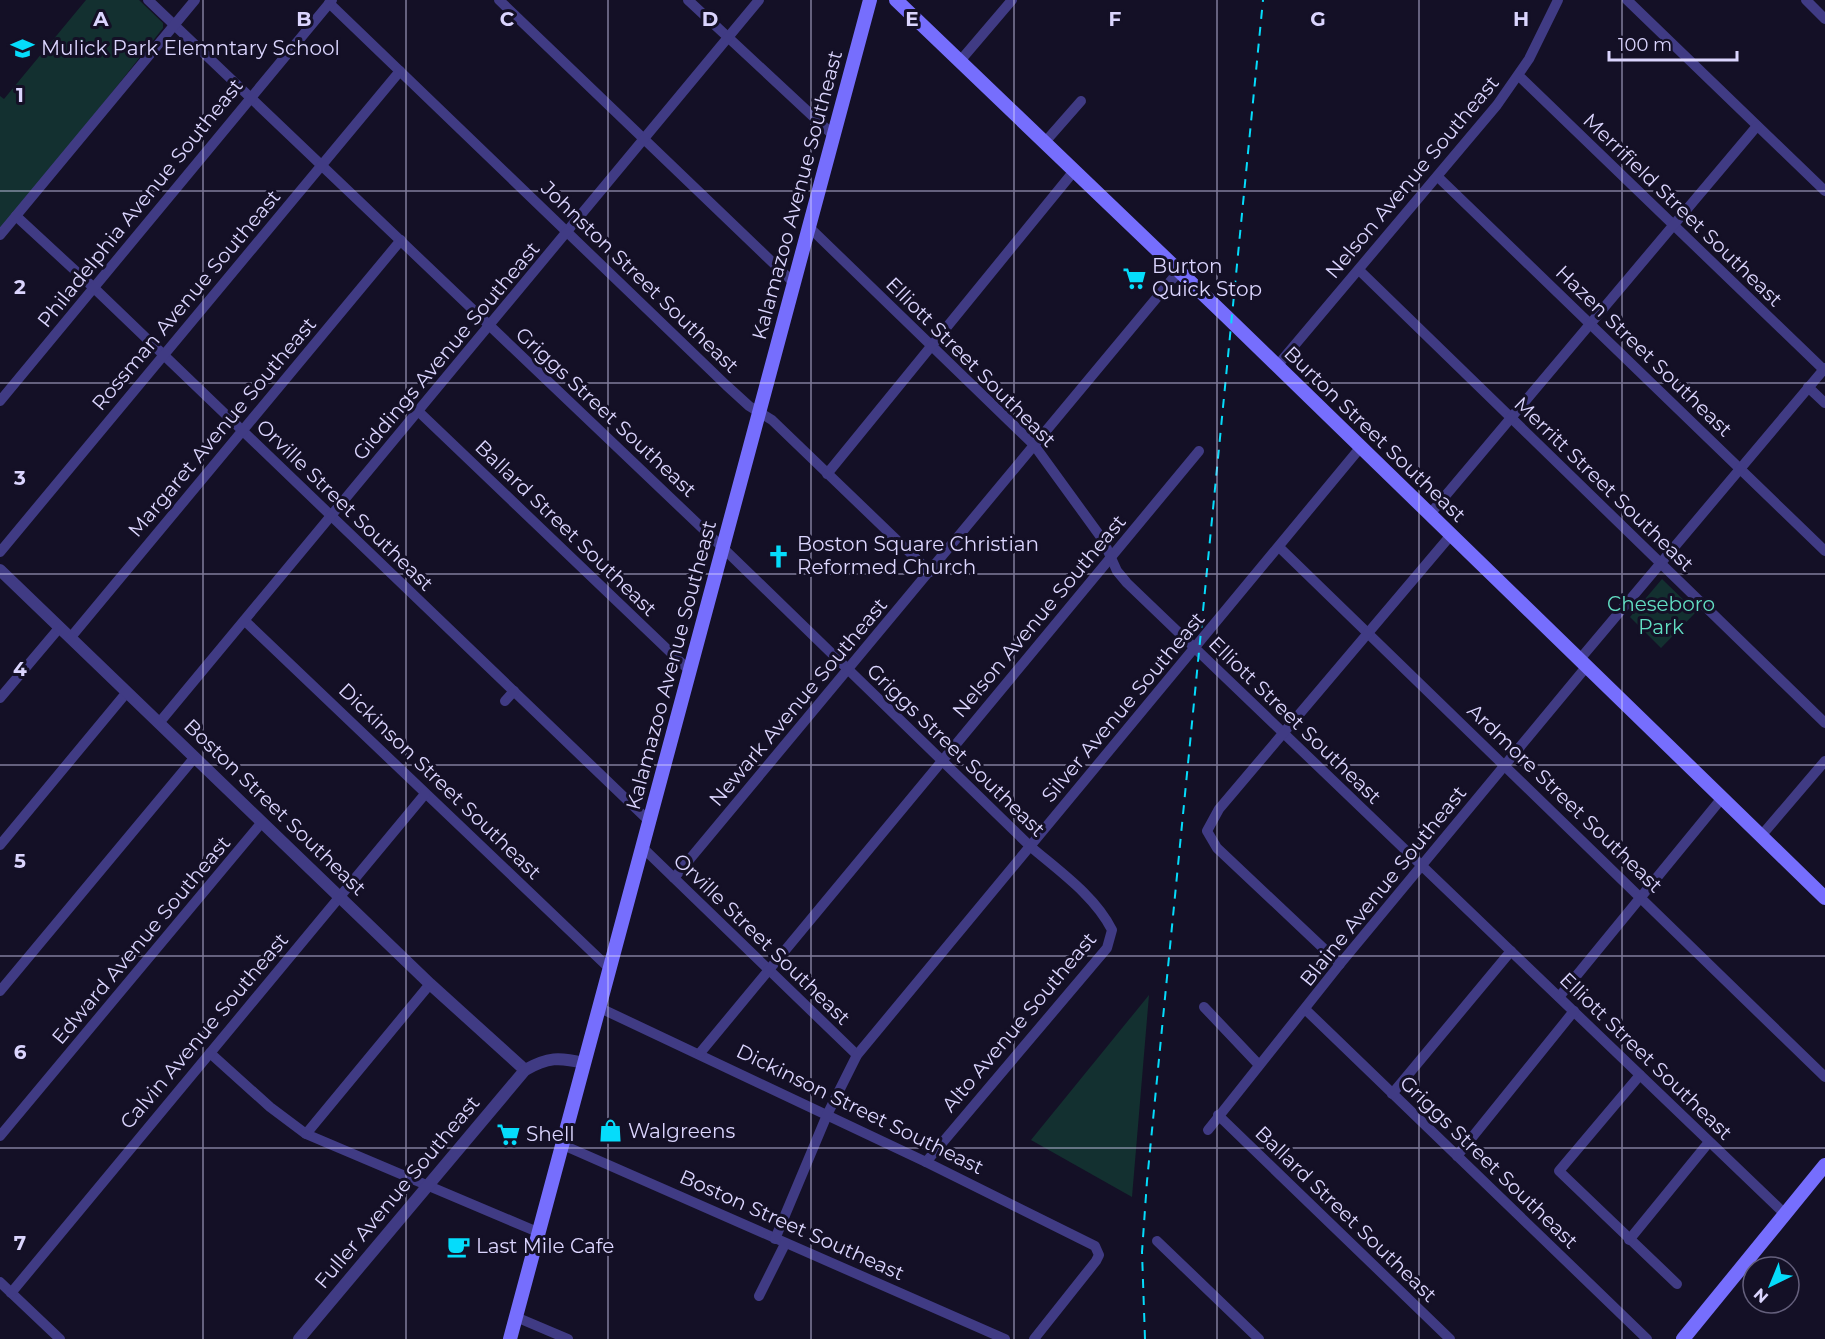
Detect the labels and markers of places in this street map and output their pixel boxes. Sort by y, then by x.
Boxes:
school or university icon: Mulick Park Elemntary School [10,35,36,61]
place label: Mulick Park Elemntary School [41,36,340,60]
place label: Burton Quick Stop [1152,254,1262,301]
supermarket icon: Burton Quick Stop [1121,265,1147,291]
place label: Boston Square Christian Reformed Church [797,532,1039,579]
church icon: Boston Square Christian Reformed Church [766,543,792,569]
shop icon: Walgreens [597,1118,623,1144]
place label: Walgreens [628,1119,735,1143]
supermarket icon: Shell [495,1121,521,1147]
place label: Shell [526,1122,575,1146]
cafe icon: Last Mile Cafe [445,1233,471,1259]
place label: Last Mile Cafe [476,1234,614,1258]

